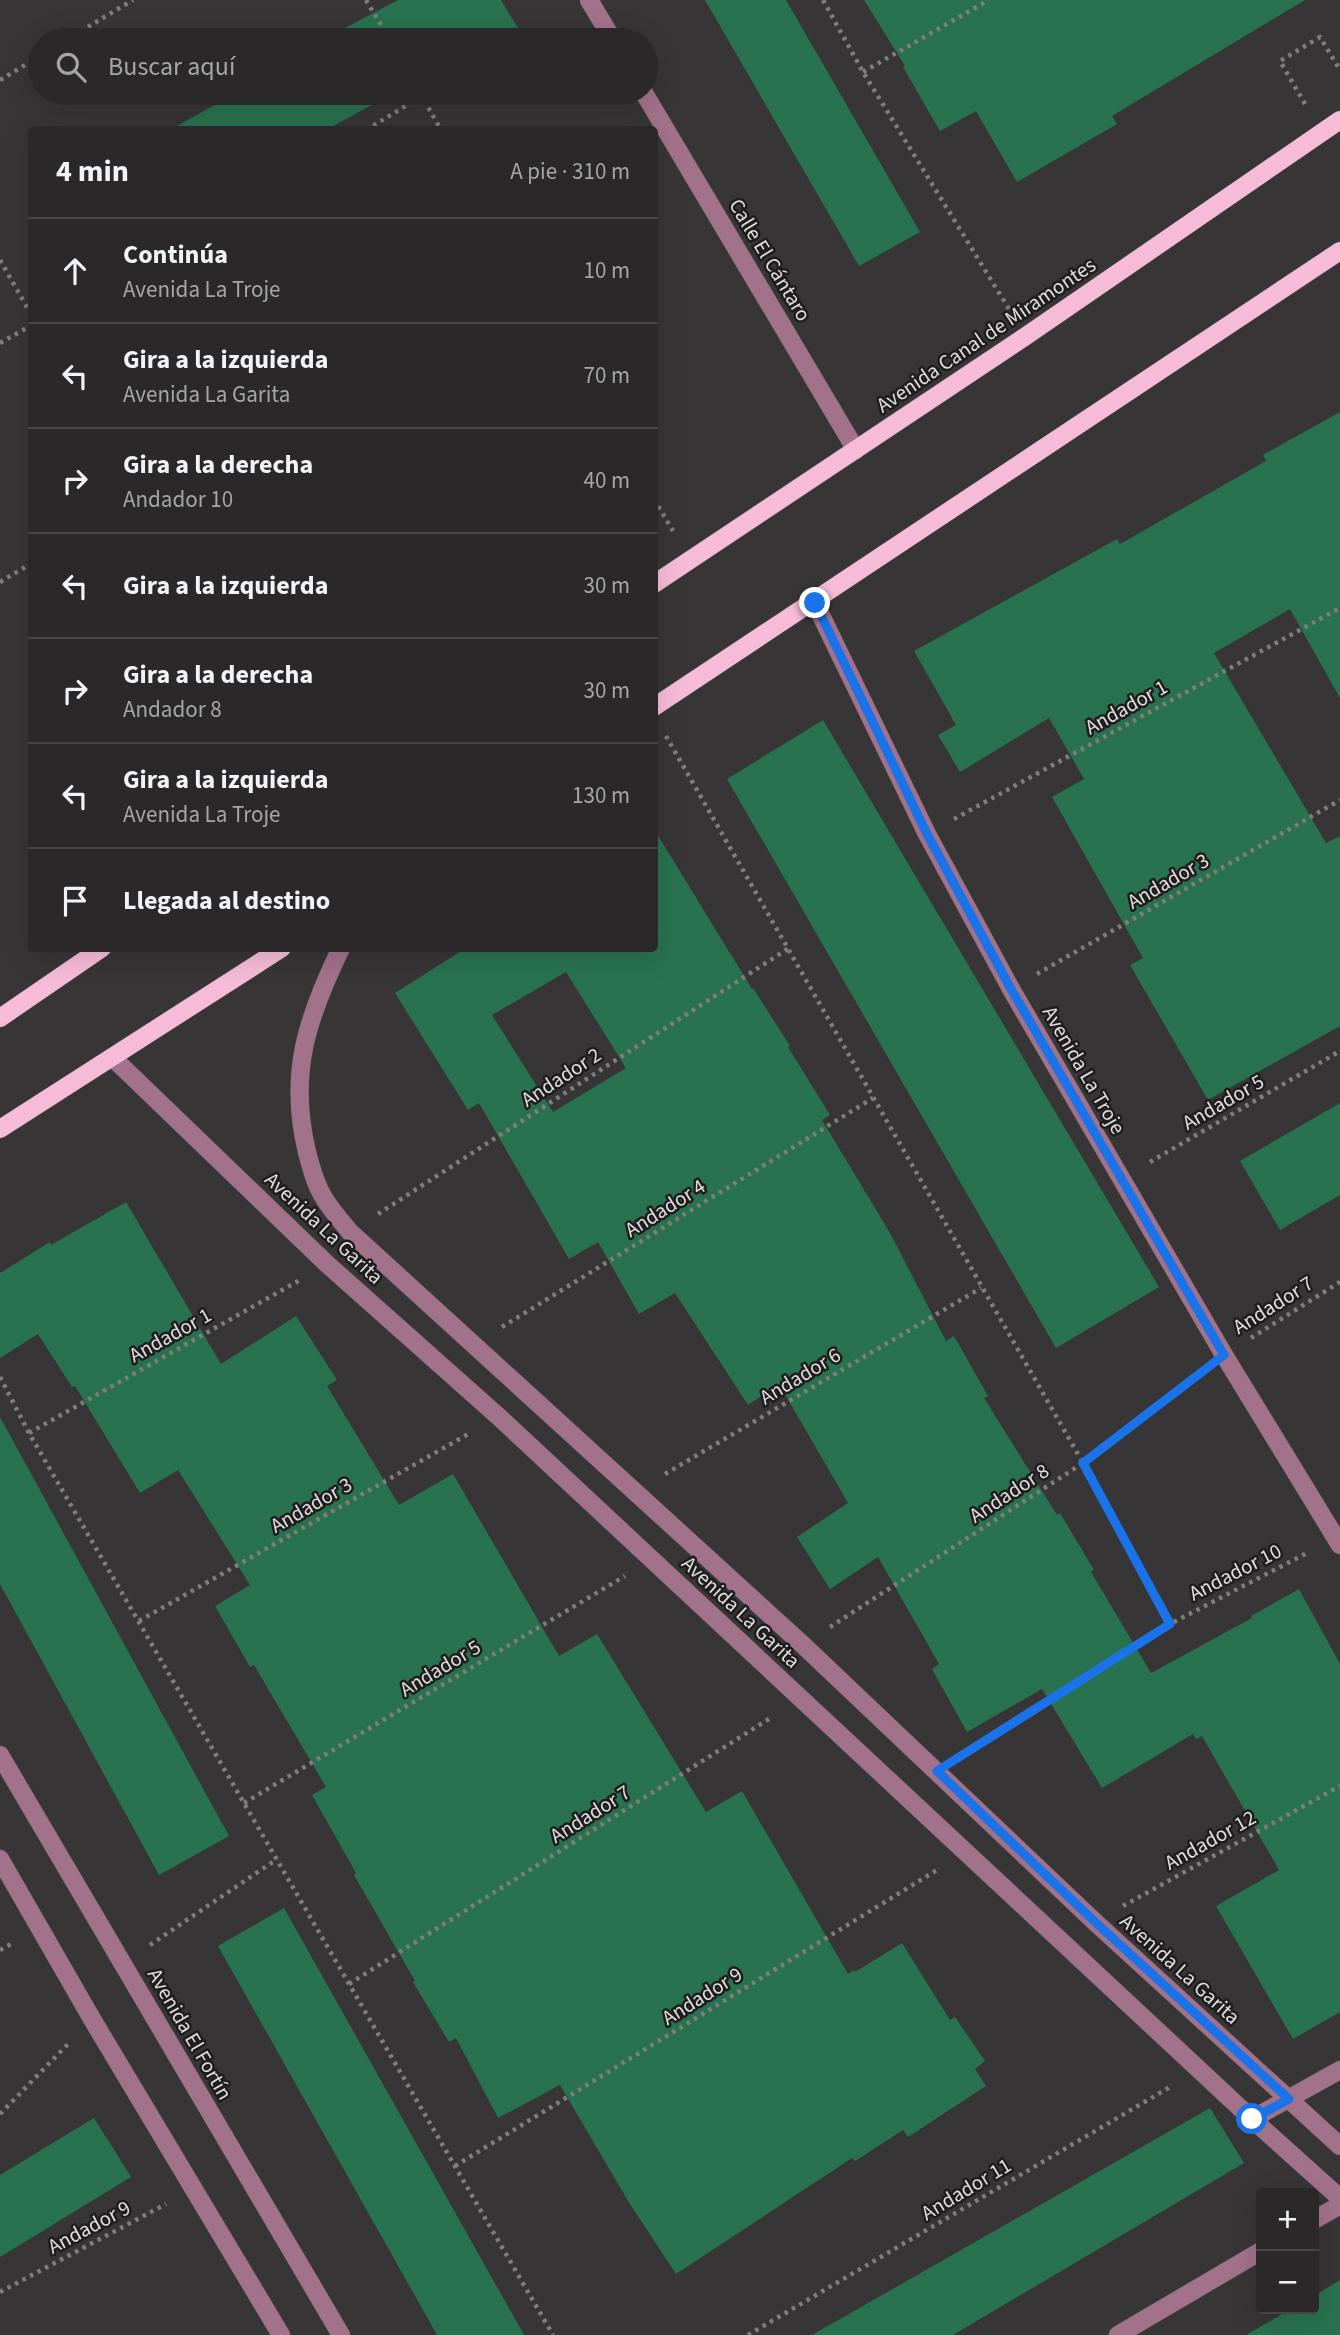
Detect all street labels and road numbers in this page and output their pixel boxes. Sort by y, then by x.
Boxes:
street label: Calle El Cántaro [722,193,818,327]
street label: Avenida Canal de Miramontes [870,250,1102,420]
street label: Andador 1 [1079,672,1173,742]
street label: Andador 3 [1121,845,1215,917]
street label: Avenida La Troje [1035,1000,1133,1140]
street label: Andador 2 [515,1040,607,1114]
street label: Andador 5 [1176,1066,1270,1138]
street label: Avenida La Garita [258,1165,390,1291]
street label: Andador 4 [619,1171,711,1245]
street label: Andador 7 [1227,1268,1319,1342]
street label: Andador 1 [123,1300,217,1370]
street label: Andador 6 [754,1340,846,1412]
street label: Andador 8 [963,1456,1055,1530]
street label: Andador 3 [264,1469,358,1541]
street label: Andador 10 [1183,1536,1287,1608]
street label: Avenida La Garita [675,1549,807,1675]
street label: Andador 5 [394,1632,486,1704]
street label: Andador 7 [544,1777,636,1851]
street label: Andador 12 [1159,1803,1261,1877]
street label: Avenida La Garita [1113,1907,1247,2031]
street label: Andador 9 [656,1959,748,2033]
street label: Avenida El Fortín [140,1963,240,2105]
street label: Andador 11 [915,2150,1017,2228]
street label: Andador 9 [42,2193,136,2261]

